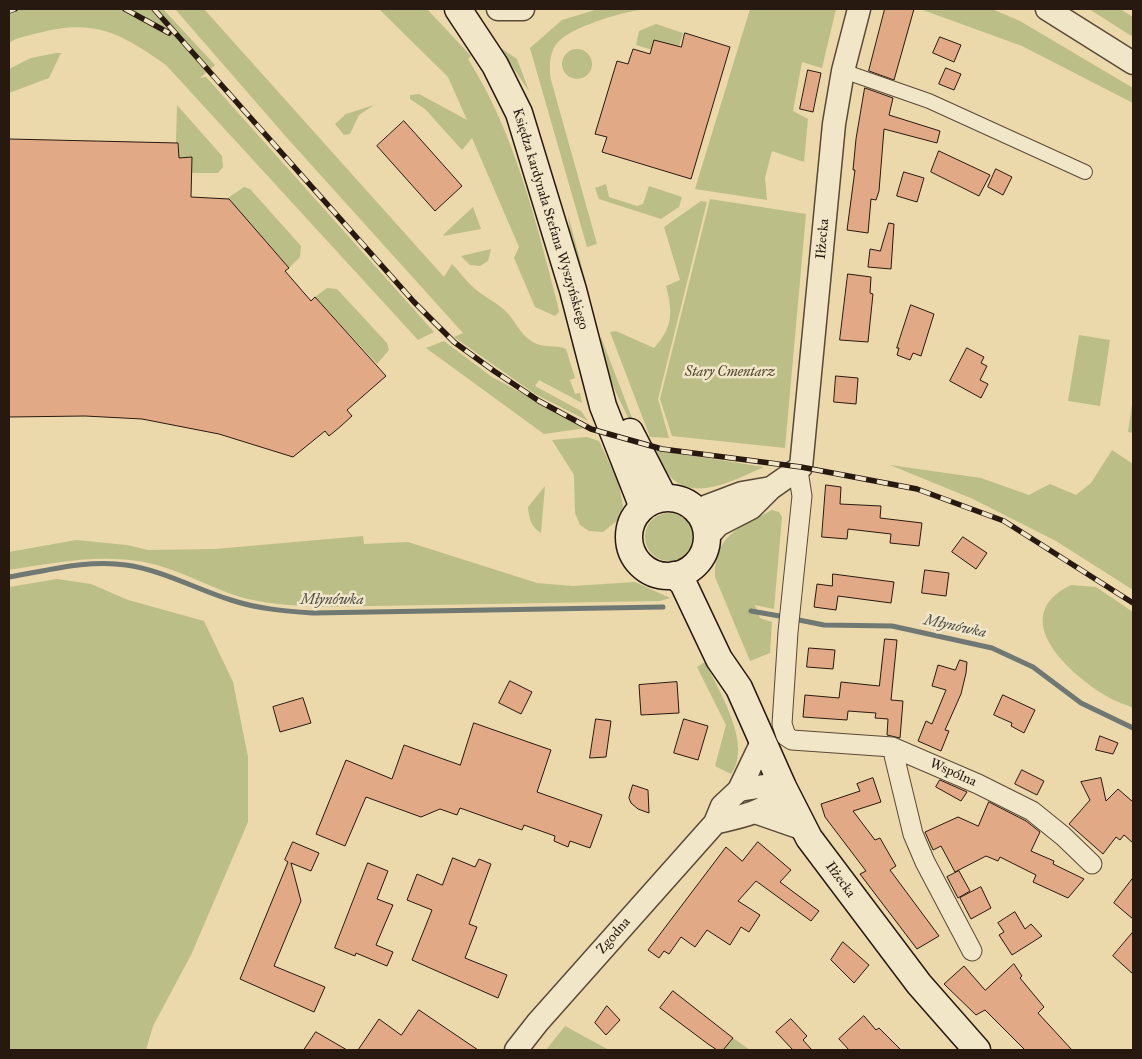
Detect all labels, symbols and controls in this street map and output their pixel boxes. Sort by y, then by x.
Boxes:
street label: Księdza kardynała Stefana Wyszyńskiego [508,106,592,332]
street label: Iłżecka [813,218,833,260]
park label: Stary Cmentarz [685,365,775,381]
water label: Młynówka [300,591,364,609]
water label: Młynówka [922,612,988,642]
street label: Wspólna [927,755,979,791]
street label: Iłżecka [821,859,859,901]
street label: Zgodna [594,914,634,958]

